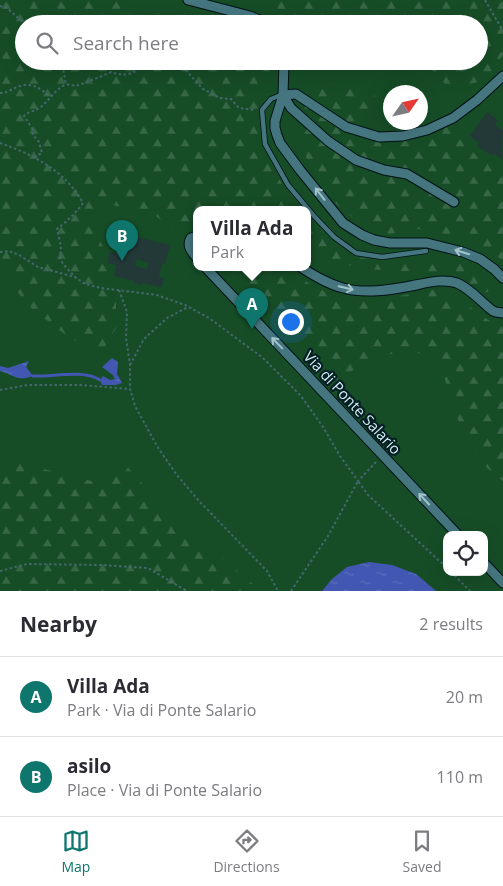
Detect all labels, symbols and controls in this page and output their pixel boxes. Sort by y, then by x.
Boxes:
search box [15,15,488,70]
icon: search [33,29,61,57]
text: Search here [73,30,179,56]
north arrow [383,85,428,130]
one-way arrow [314,188,325,201]
popup [193,206,311,271]
text: Villa Ada [211,215,293,241]
pin: B [106,220,138,261]
text: Park [211,241,244,263]
one-way arrow [455,247,471,257]
one-way arrow [338,284,354,293]
pin: A [236,288,268,329]
your location [278,309,304,335]
one-way arrow [271,336,283,349]
street label: Via di Ponte Salario [300,346,406,458]
one-way arrow [418,493,430,506]
map controls [443,531,488,576]
button: locate [443,531,488,576]
text: Nearby [20,610,97,638]
text: 2 results [419,613,483,635]
text: Villa Ada [67,673,150,699]
text: A [30,686,42,708]
text: 20 m [446,686,483,708]
text: Park · Via di Ponte Salario [67,699,256,721]
text: asilo [67,753,111,779]
text: B [31,766,41,788]
text: 110 m [437,766,483,788]
text: Place · Via di Ponte Salario [67,779,262,801]
tab: Map [61,827,90,876]
tab: Directions [213,827,280,876]
tab: Saved [403,827,441,876]

